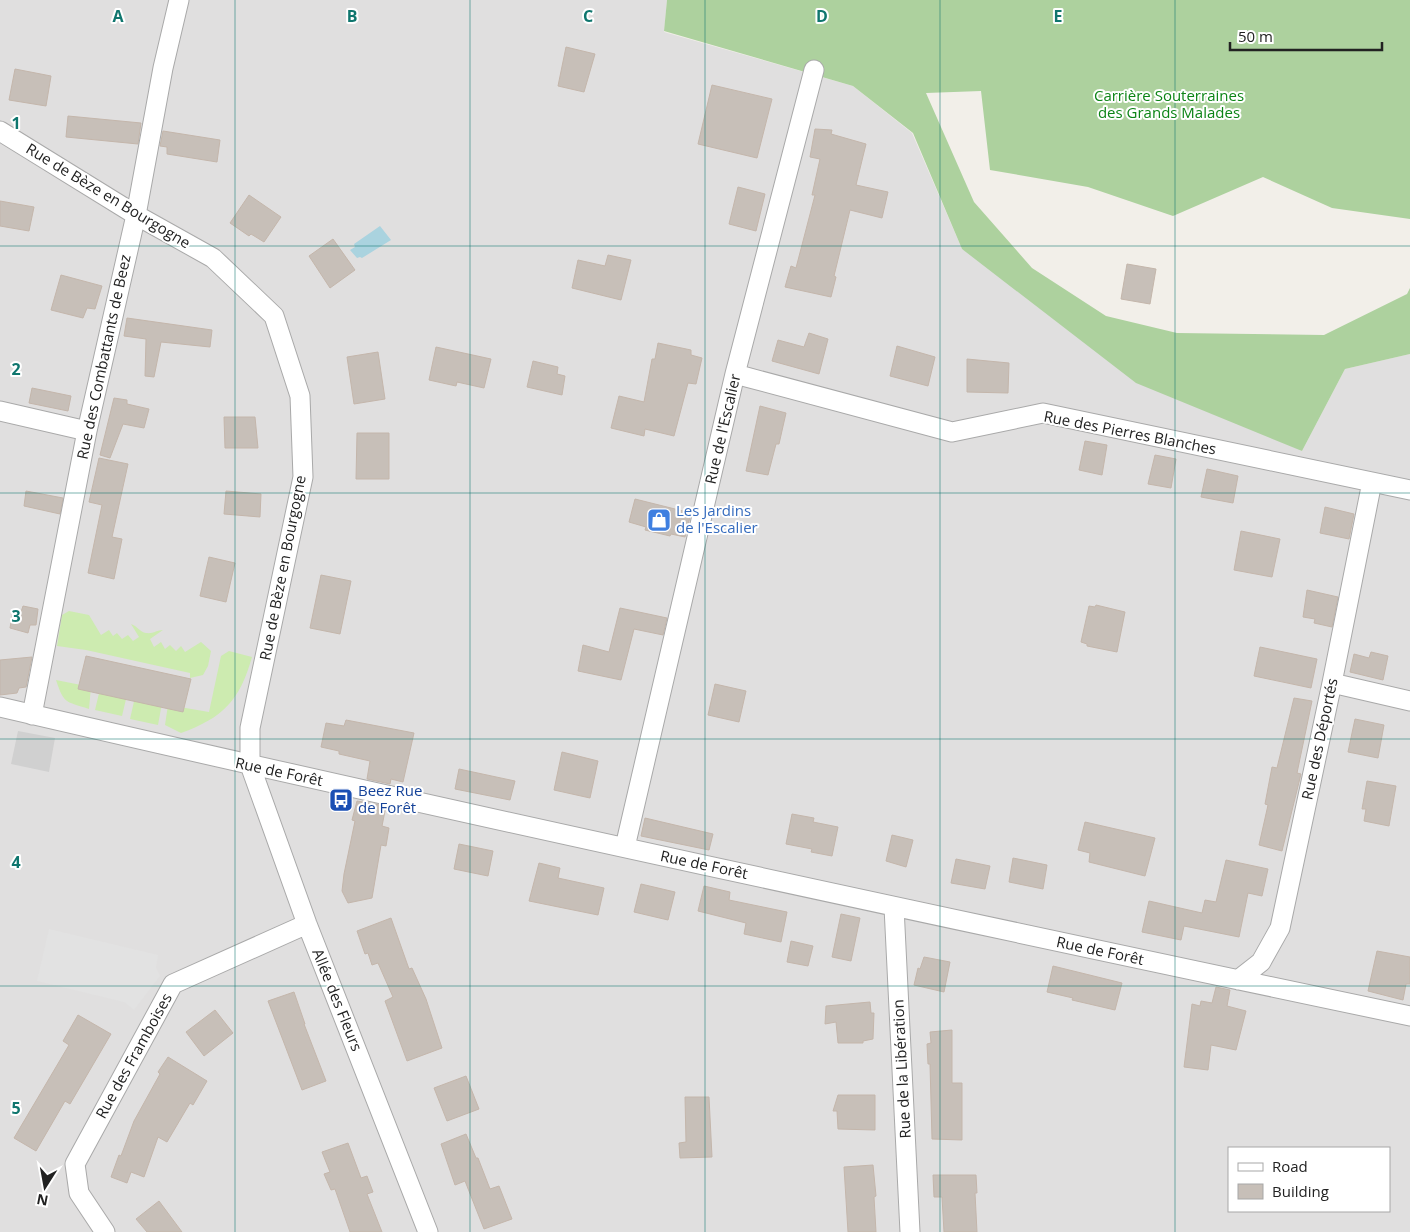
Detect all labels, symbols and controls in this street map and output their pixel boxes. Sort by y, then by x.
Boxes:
text: A [112,5,124,27]
text: B [347,5,357,27]
text: C [583,5,593,27]
text: D [816,5,828,27]
text: E [1054,5,1063,27]
scale bar [1230,20,1382,52]
text: 50 m [1238,26,1273,46]
park label: Carrière Souterraines des Grands Malades [1094,85,1244,122]
text: 1 [11,112,21,134]
street label: Rue de Bèze en Bourgogne [23,138,194,252]
street label: Rue des Combattants de Beez [72,253,135,461]
text: 2 [11,358,21,380]
street label: Rue de l'Escalier [700,372,744,486]
street label: Rue des Pierres Blanches [1042,405,1218,459]
street label: Rue de Bèze en Bourgogne [254,474,310,662]
place label: Les Jardins de l'Escalier [676,500,758,537]
shop icon: Les Jardins de l'Escalier [646,507,672,533]
text: 3 [11,605,21,627]
street label: Rue des Déportés [1296,676,1342,802]
street label: Rue de Forêt [234,752,325,790]
place label: Beez Rue de Forêt [358,780,422,817]
bus stop icon: Beez Rue de Forêt [328,787,354,813]
street label: Rue de Forêt [659,845,750,883]
text: 4 [11,851,21,873]
street label: Rue de Forêt [1055,931,1146,969]
street label: Allée des Fleurs [308,945,368,1054]
street label: Rue des Framboises [90,989,176,1122]
street label: Rue de la Libération [887,999,915,1139]
text: 5 [11,1097,21,1119]
legend [1228,1147,1390,1212]
text: Road [1272,1156,1308,1176]
north arrow [20,1162,70,1212]
text: Building [1272,1181,1329,1201]
text: N [35,1190,50,1211]

